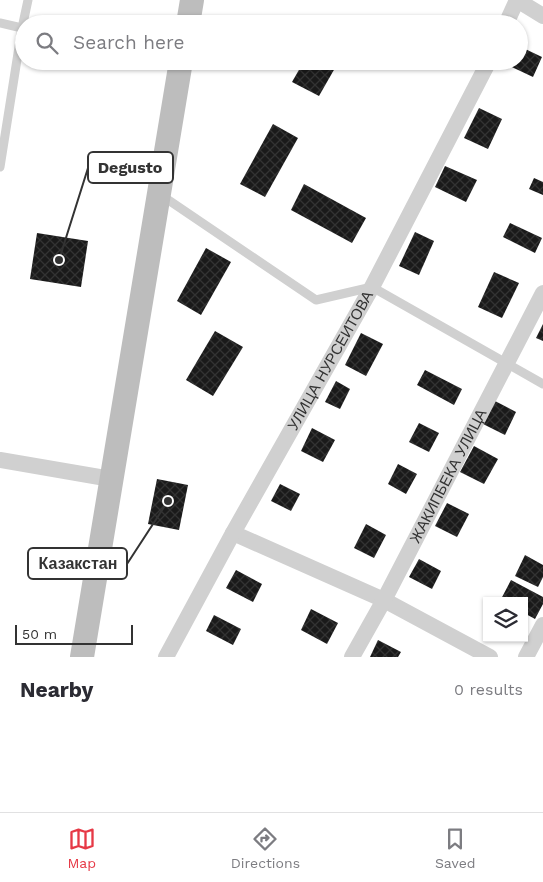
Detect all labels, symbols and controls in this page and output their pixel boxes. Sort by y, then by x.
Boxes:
search box [15,15,528,70]
icon: search [33,29,61,57]
text: Search here [73,31,184,54]
callout: Degusto [88,152,173,183]
text: Degusto [98,158,163,177]
street label: УЛИЦА НУРСЕИТОВА [284,288,377,434]
street label: ЖАКИПБЕКА УЛИЦА [406,406,490,546]
callout: Казакстан [28,548,127,579]
text: Казакстан [39,554,117,573]
map controls [483,597,528,642]
button: layers [483,597,528,642]
scale bar [15,622,132,645]
text: 50 m [22,626,57,642]
text: Nearby [20,677,93,702]
text: 0 results [454,680,523,699]
tab: Map [67,825,96,871]
tab: Directions [231,825,300,871]
tab: Saved [435,825,476,871]

